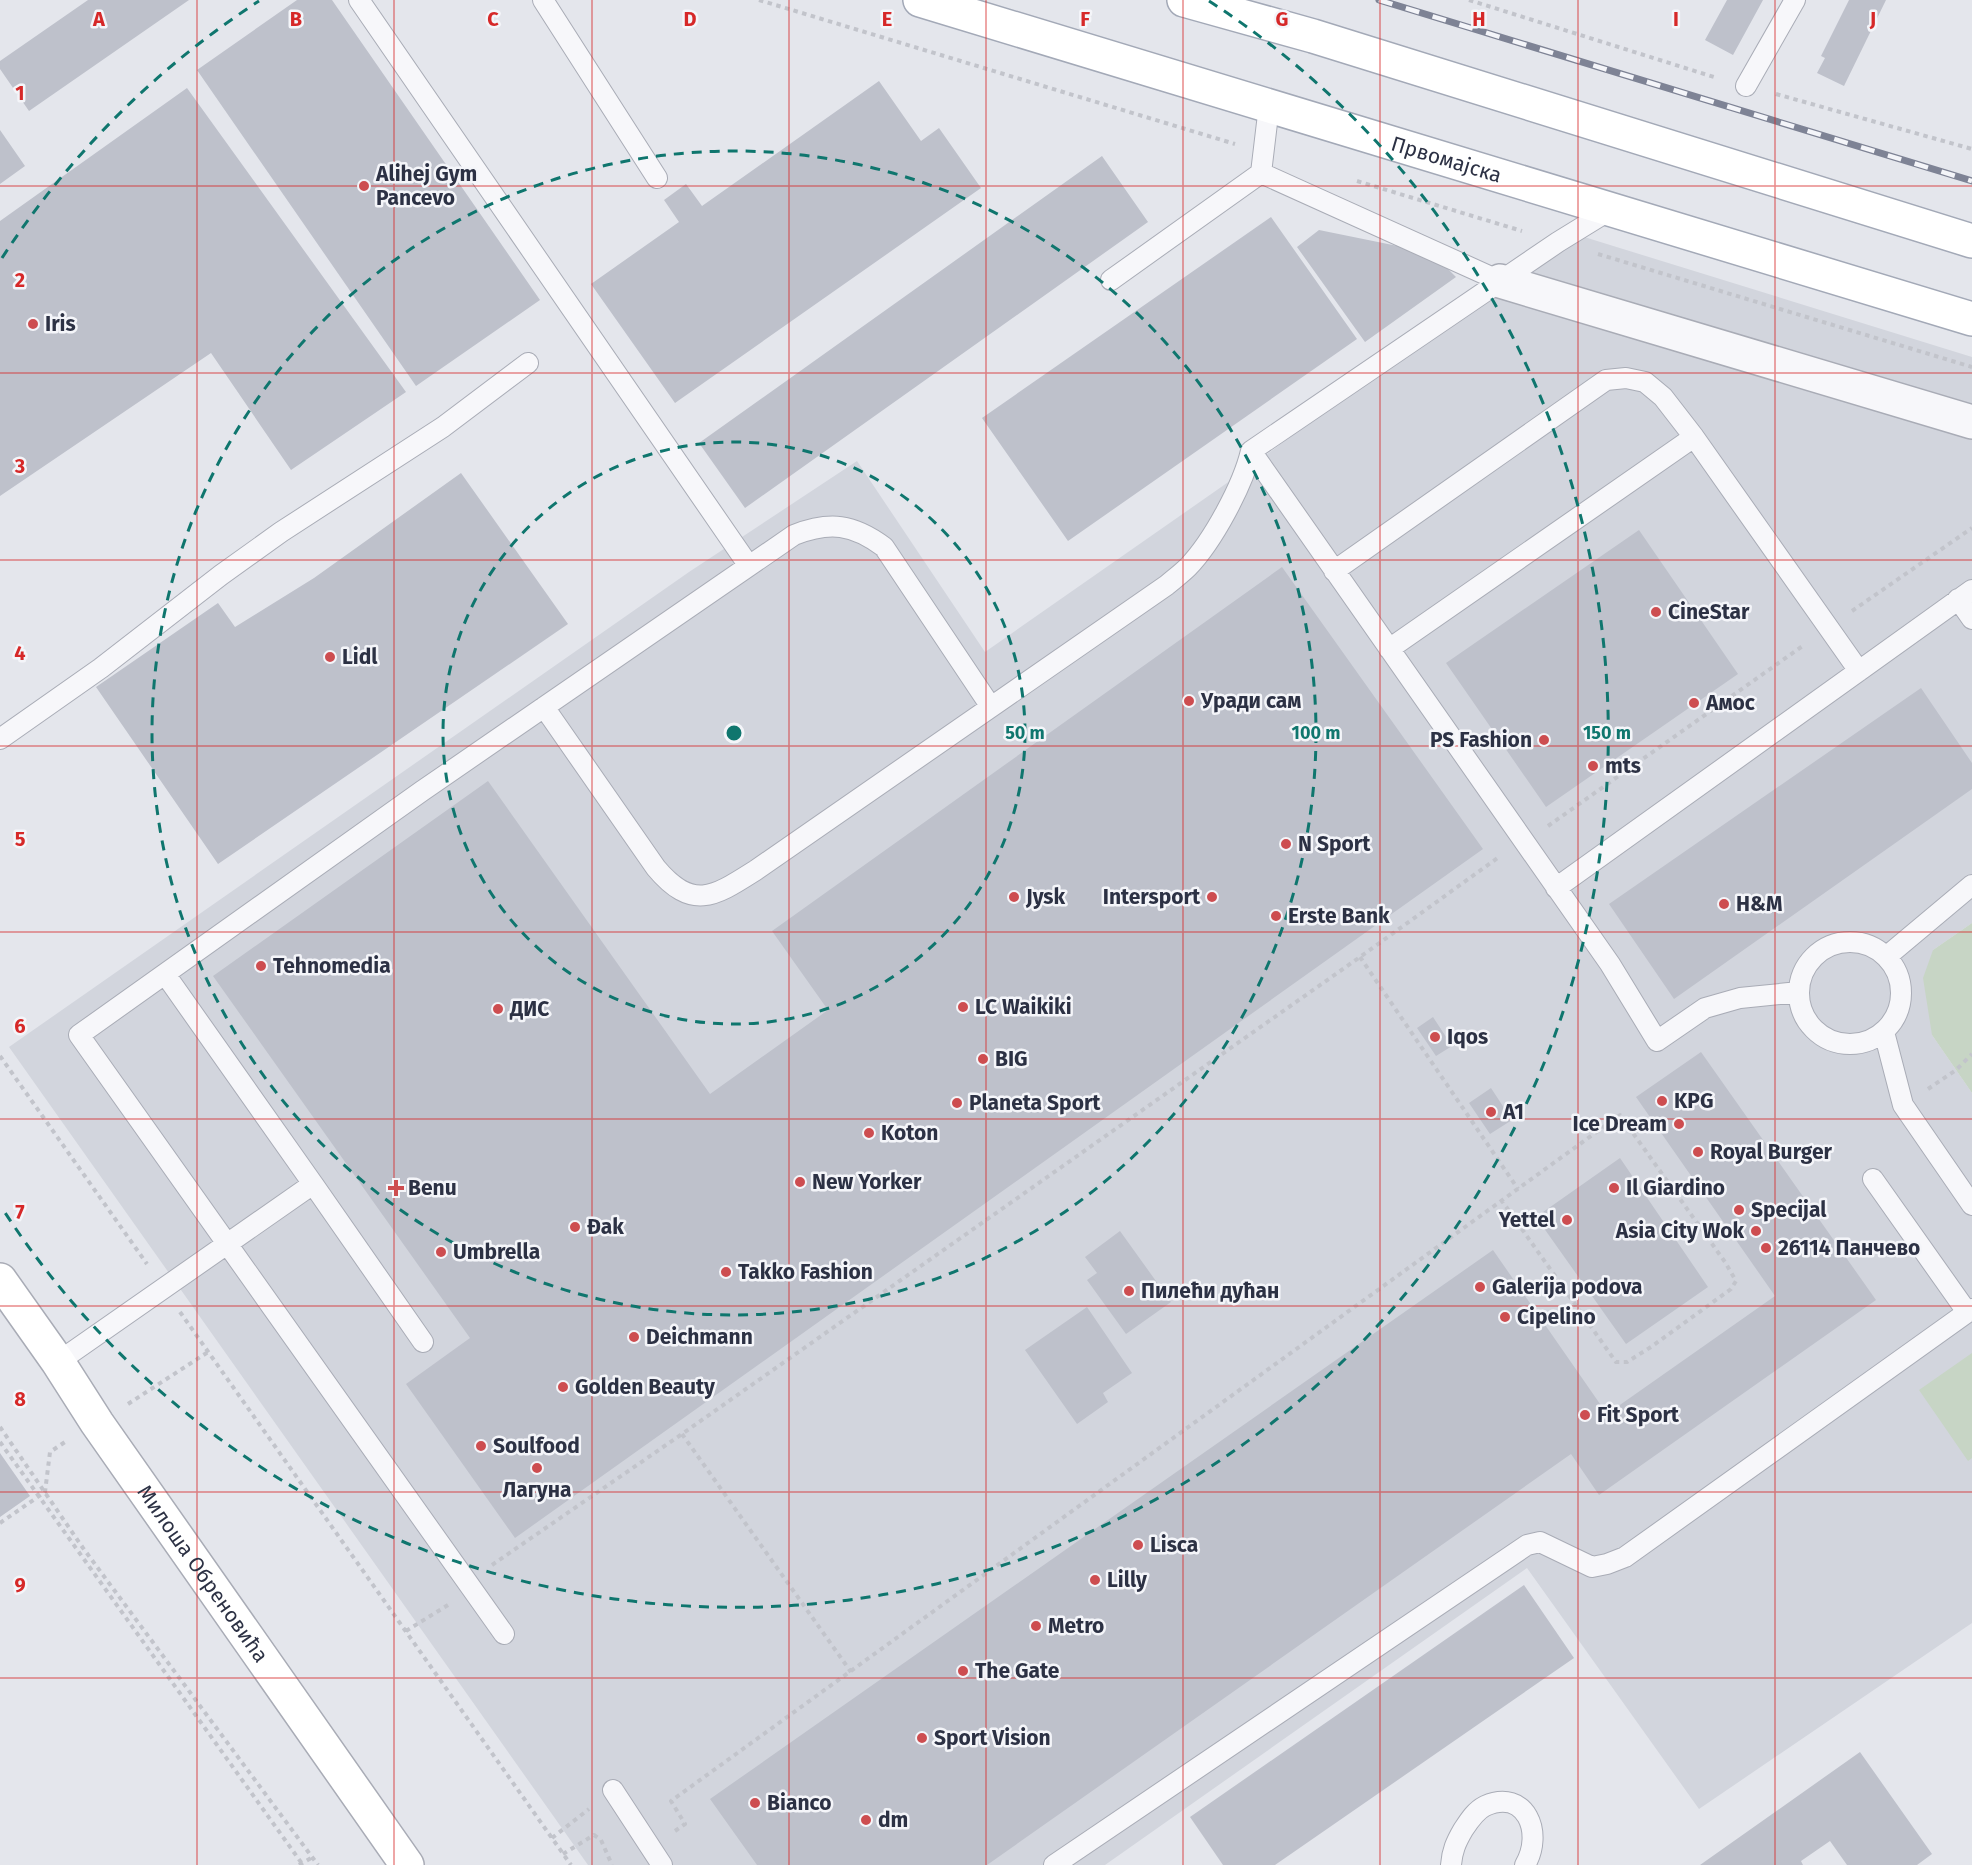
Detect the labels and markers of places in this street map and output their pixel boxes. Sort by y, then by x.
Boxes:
place label: Alihej Gym Pancevo [375,161,477,211]
marker: Alihej Gym Pancevo [357,179,371,193]
place label: Iris [45,311,76,337]
marker: Iris [26,317,40,331]
place label: CineStar [1668,599,1750,625]
marker: CineStar [1649,605,1663,619]
place label: Lidl [342,644,378,670]
marker: Lidl [323,650,337,664]
place label: Уради сам [1200,688,1301,714]
place label: Амос [1705,690,1755,716]
marker: Уради сам [1182,694,1196,708]
marker: Амос [1687,696,1701,710]
centre of rings [724,723,744,743]
place label: PS Fashion [1430,727,1532,753]
marker: PS Fashion [1537,733,1551,747]
place label: mts [1605,753,1641,779]
marker: mts [1586,759,1600,773]
place label: N Sport [1298,831,1371,857]
marker: N Sport [1279,837,1293,851]
place label: Jysk [1025,884,1065,910]
place label: Intersport [1103,884,1201,910]
marker: Jysk [1007,890,1021,904]
marker: Intersport [1205,890,1219,904]
place label: H&M [1736,891,1782,917]
marker: H&M [1717,897,1731,911]
place label: Erste Bank [1288,903,1390,929]
marker: Erste Bank [1269,909,1283,923]
place label: Tehnomedia [273,953,391,979]
marker: Tehnomedia [254,959,268,973]
place label: LC Waikiki [975,994,1072,1020]
place label: ДИС [509,996,549,1022]
marker: LC Waikiki [956,1000,970,1014]
marker: ДИС [491,1002,505,1016]
place label: Iqos [1447,1024,1488,1050]
marker: Iqos [1428,1030,1442,1044]
place label: BIG [995,1046,1028,1072]
marker: BIG [976,1052,990,1066]
place label: KPG [1674,1088,1713,1114]
place label: Planeta Sport [969,1090,1101,1116]
marker: KPG [1655,1094,1669,1108]
marker: Planeta Sport [950,1096,964,1110]
place label: A1 [1502,1099,1524,1125]
marker: A1 [1484,1105,1498,1119]
place label: Ice Dream [1573,1111,1667,1137]
marker: Ice Dream [1672,1117,1686,1131]
place label: Koton [881,1120,938,1146]
marker: Koton [862,1126,876,1140]
place label: Royal Burger [1710,1139,1833,1165]
marker: Royal Burger [1691,1145,1705,1159]
place label: New Yorker [812,1169,922,1195]
place label: Benu [408,1175,457,1201]
marker: New Yorker [793,1175,807,1189]
place label: Il Giardino [1626,1175,1725,1201]
marker: Benu [389,1181,403,1195]
marker: Il Giardino [1607,1181,1621,1195]
place label: Specijal [1751,1197,1827,1223]
marker: Specijal [1732,1203,1746,1217]
place label: Yettel [1498,1207,1556,1233]
marker: Yettel [1560,1213,1574,1227]
place label: Đak [587,1214,624,1240]
place label: Asia City Wok [1615,1218,1744,1244]
marker: Đak [568,1220,582,1234]
marker: Asia City Wok [1749,1224,1763,1238]
place label: 26114 Панчево [1778,1235,1920,1261]
place label: Umbrella [453,1239,540,1265]
marker: 26114 Панчево [1759,1241,1773,1255]
marker: Umbrella [434,1245,448,1259]
place label: Takko Fashion [738,1259,873,1285]
marker: Takko Fashion [719,1265,733,1279]
place label: Galerija podova [1492,1274,1643,1300]
place label: Пилећи дућан [1141,1278,1279,1304]
marker: Galerija podova [1473,1280,1487,1294]
marker: Пилећи дућан [1122,1284,1136,1298]
place label: Cipelino [1517,1304,1596,1330]
marker: Cipelino [1498,1310,1512,1324]
place label: Deichmann [646,1324,753,1350]
marker: Deichmann [627,1330,641,1344]
place label: Golden Beauty [575,1374,715,1400]
marker: Golden Beauty [556,1380,570,1394]
place label: Fit Sport [1597,1402,1680,1428]
marker: Fit Sport [1578,1408,1592,1422]
place label: Soulfood [493,1433,580,1459]
marker: Soulfood [474,1439,488,1453]
marker: Лагуна [530,1461,544,1475]
place label: Лагуна [502,1477,572,1503]
place label: Lisca [1150,1532,1198,1558]
marker: Lisca [1131,1538,1145,1552]
place label: Lilly [1107,1567,1147,1593]
marker: Lilly [1088,1573,1102,1587]
place label: Metro [1048,1613,1104,1639]
marker: Metro [1029,1619,1043,1633]
place label: The Gate [975,1658,1060,1684]
marker: The Gate [956,1664,970,1678]
place label: Sport Vision [934,1725,1051,1751]
marker: Sport Vision [915,1731,929,1745]
place label: Bianco [767,1790,831,1816]
marker: Bianco [748,1796,762,1810]
place label: dm [878,1807,908,1833]
marker: dm [859,1813,873,1827]

